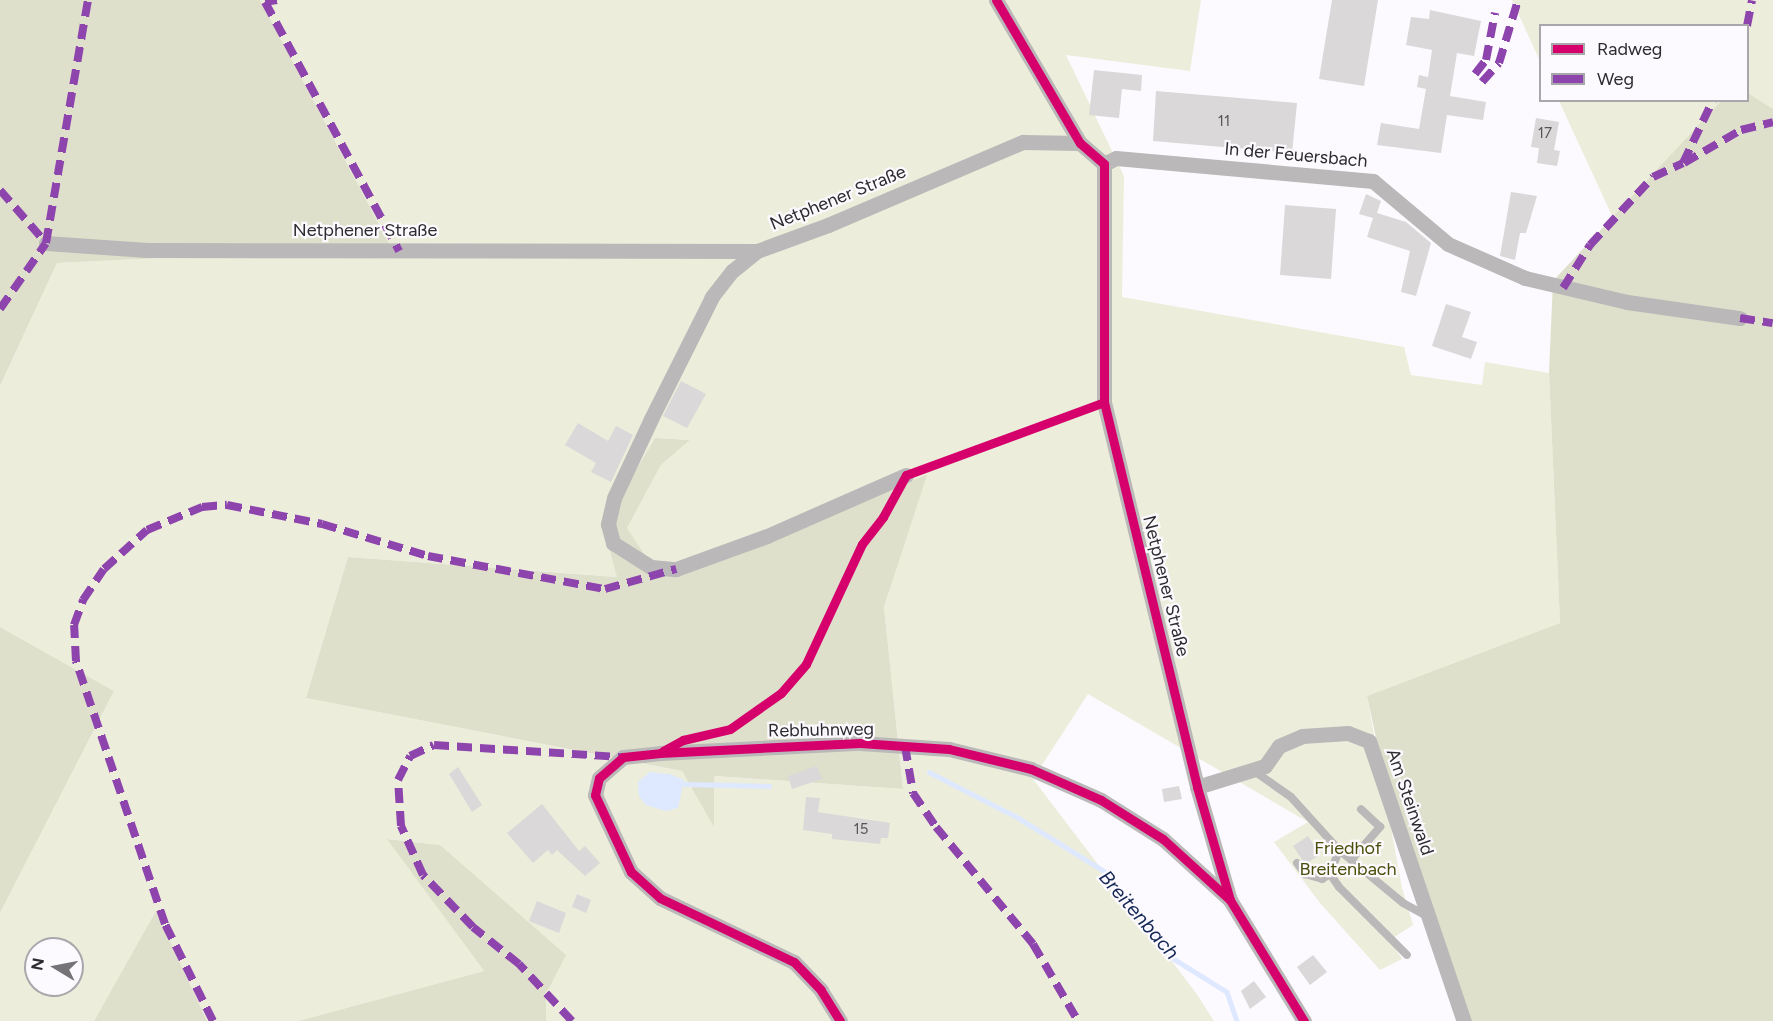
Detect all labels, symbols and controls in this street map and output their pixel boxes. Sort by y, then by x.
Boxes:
legend [1539,24,1749,102]
text: Radweg [1597,38,1662,60]
text: Weg [1597,68,1634,90]
house number: 11 [1218,113,1230,131]
house number: 17 [1538,125,1552,143]
street label: In der Feuersbach [1224,138,1368,172]
street label: Netphener Straße [767,161,909,235]
street label: Netphener Straße [293,219,437,241]
street label: Netphener Straße [1138,513,1194,659]
street label: Rebhuhnweg [768,718,874,742]
street label: Am Steinwald [1382,746,1438,858]
house number: 15 [854,821,868,839]
park label: Friedhof Breitenbach [1299,838,1397,880]
water label: Breitenbach [1094,866,1184,964]
north arrow [24,937,84,997]
text: N [27,956,48,972]

